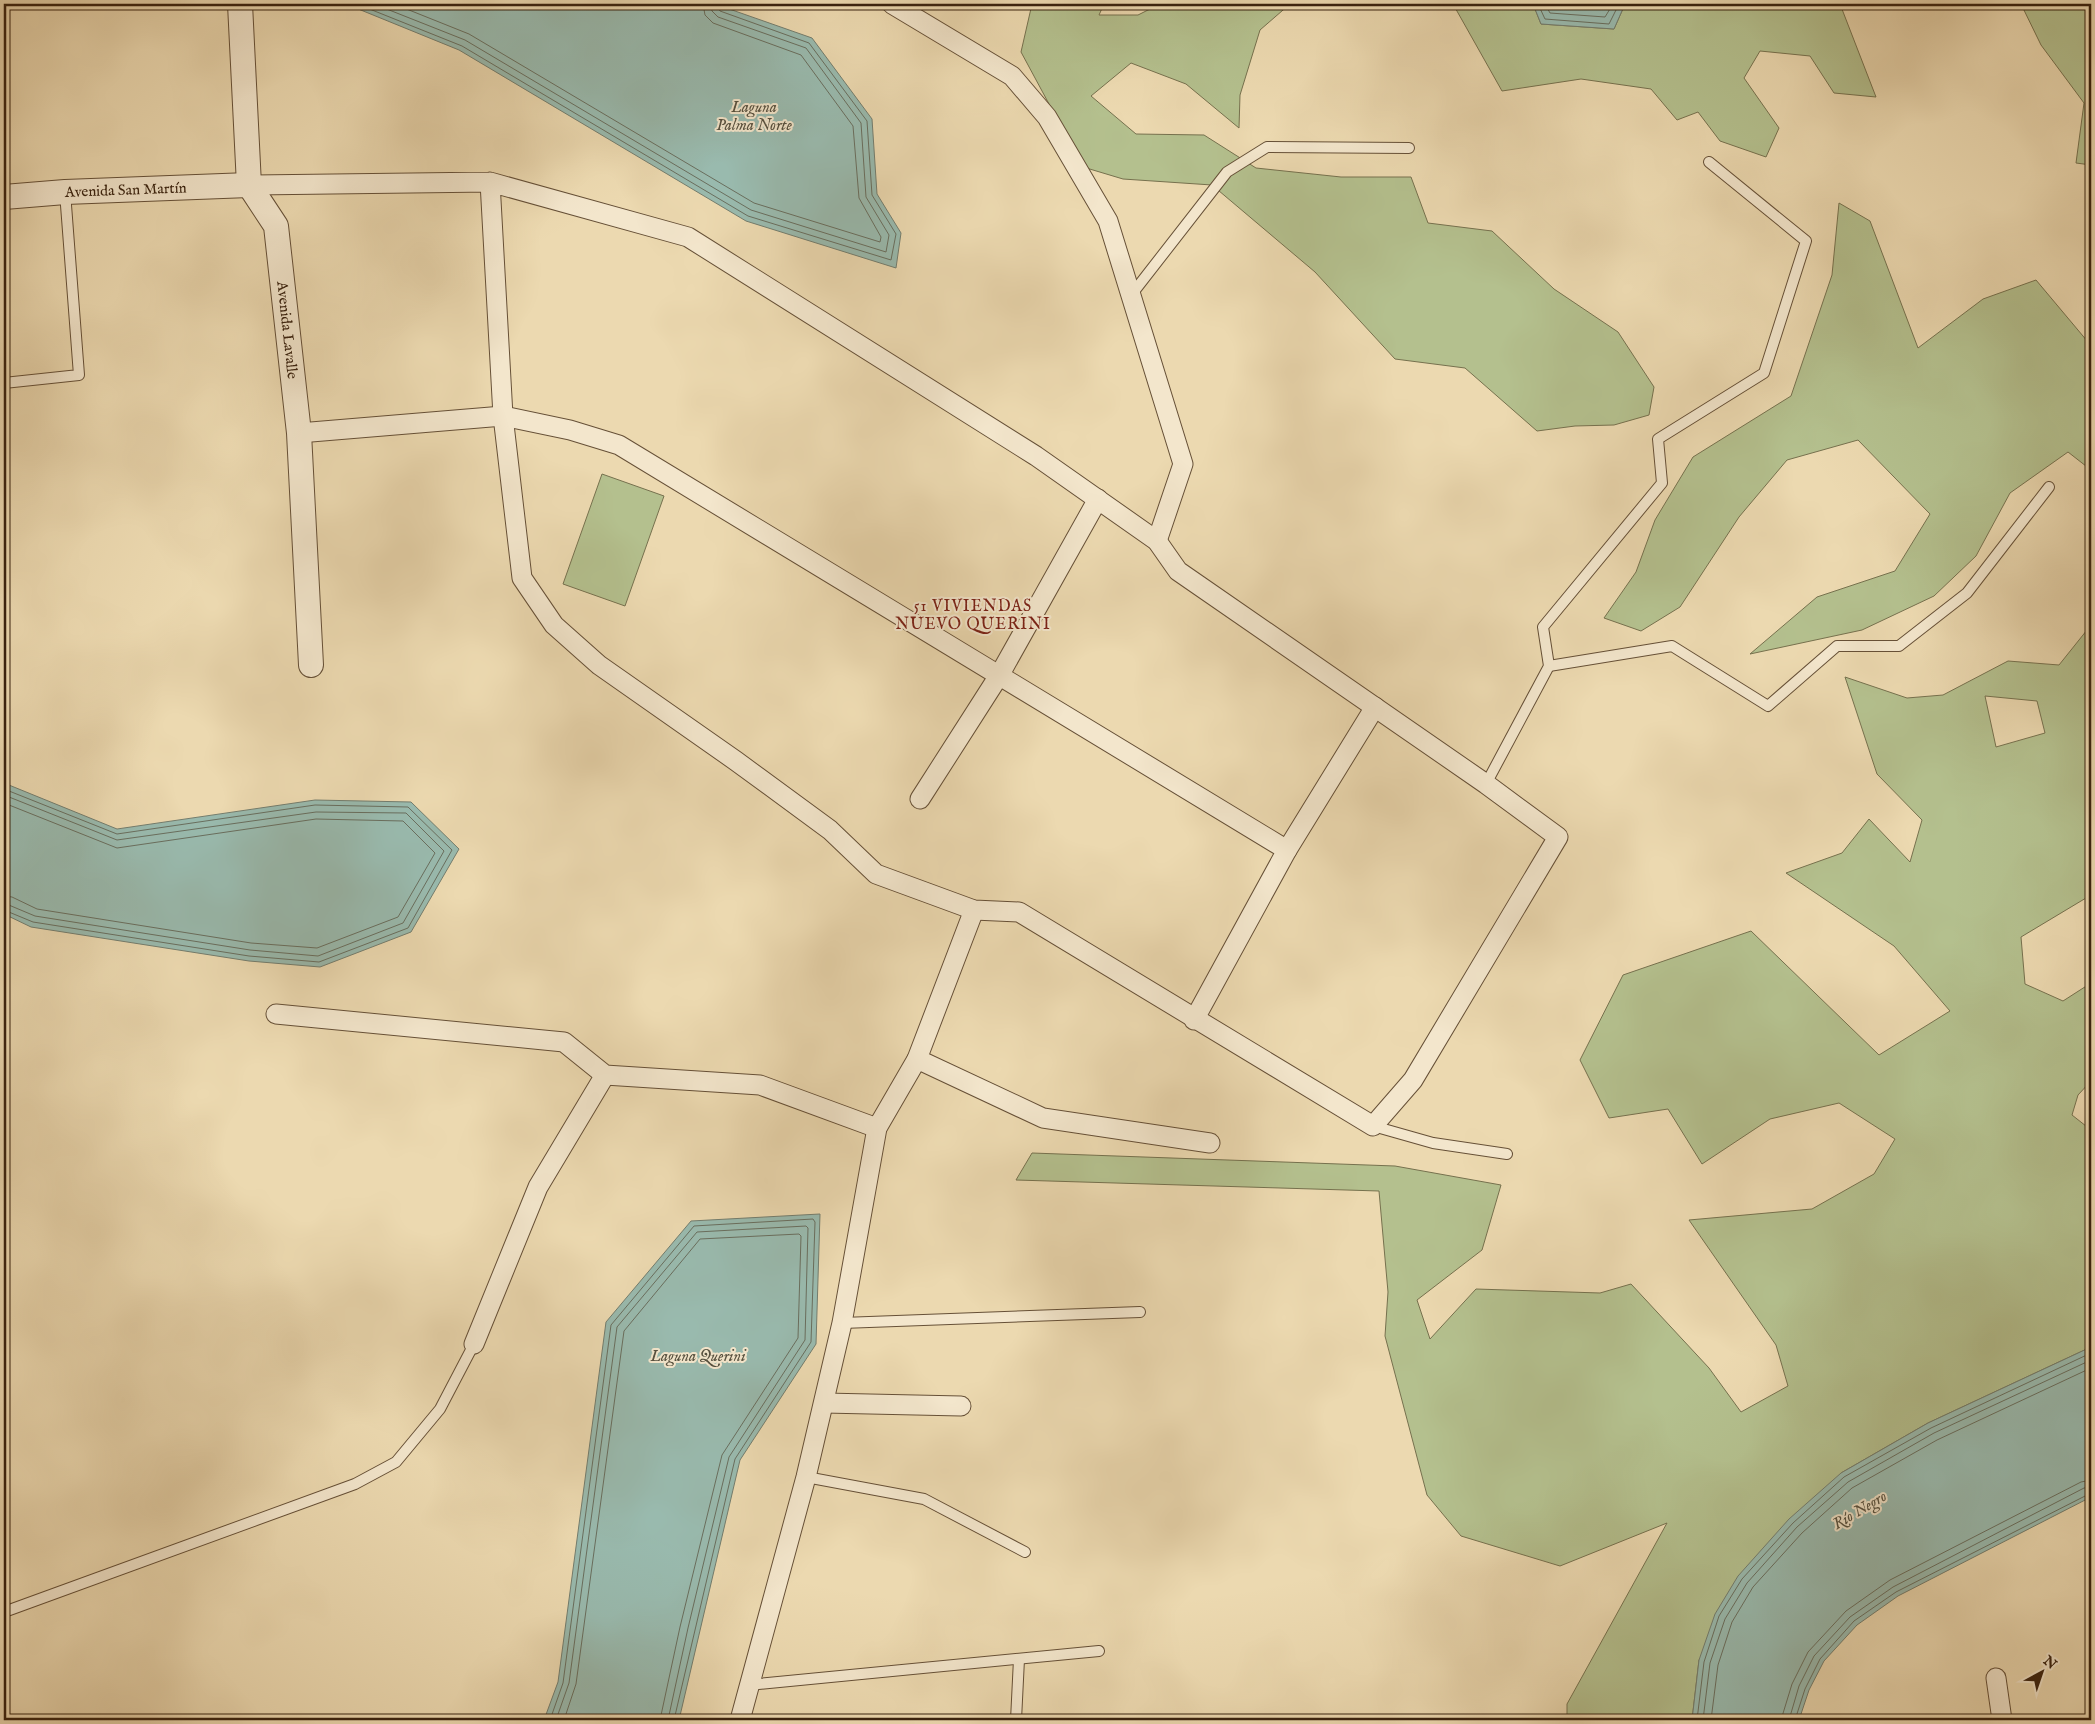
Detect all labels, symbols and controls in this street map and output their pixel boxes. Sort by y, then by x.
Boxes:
water label: Laguna Palma Norte [716,98,793,136]
street label: Avenida San Martín [64,178,187,202]
street label: Avenida Lavalle [273,279,302,380]
district label: 51 VIVIENDAS NUEVO QUERINI [895,597,1051,635]
water label: Laguna Querini [649,1347,747,1367]
water label: Río Negro [1829,1487,1891,1535]
north arrow [2018,1646,2068,1696]
text: N [2039,1651,2060,1674]

